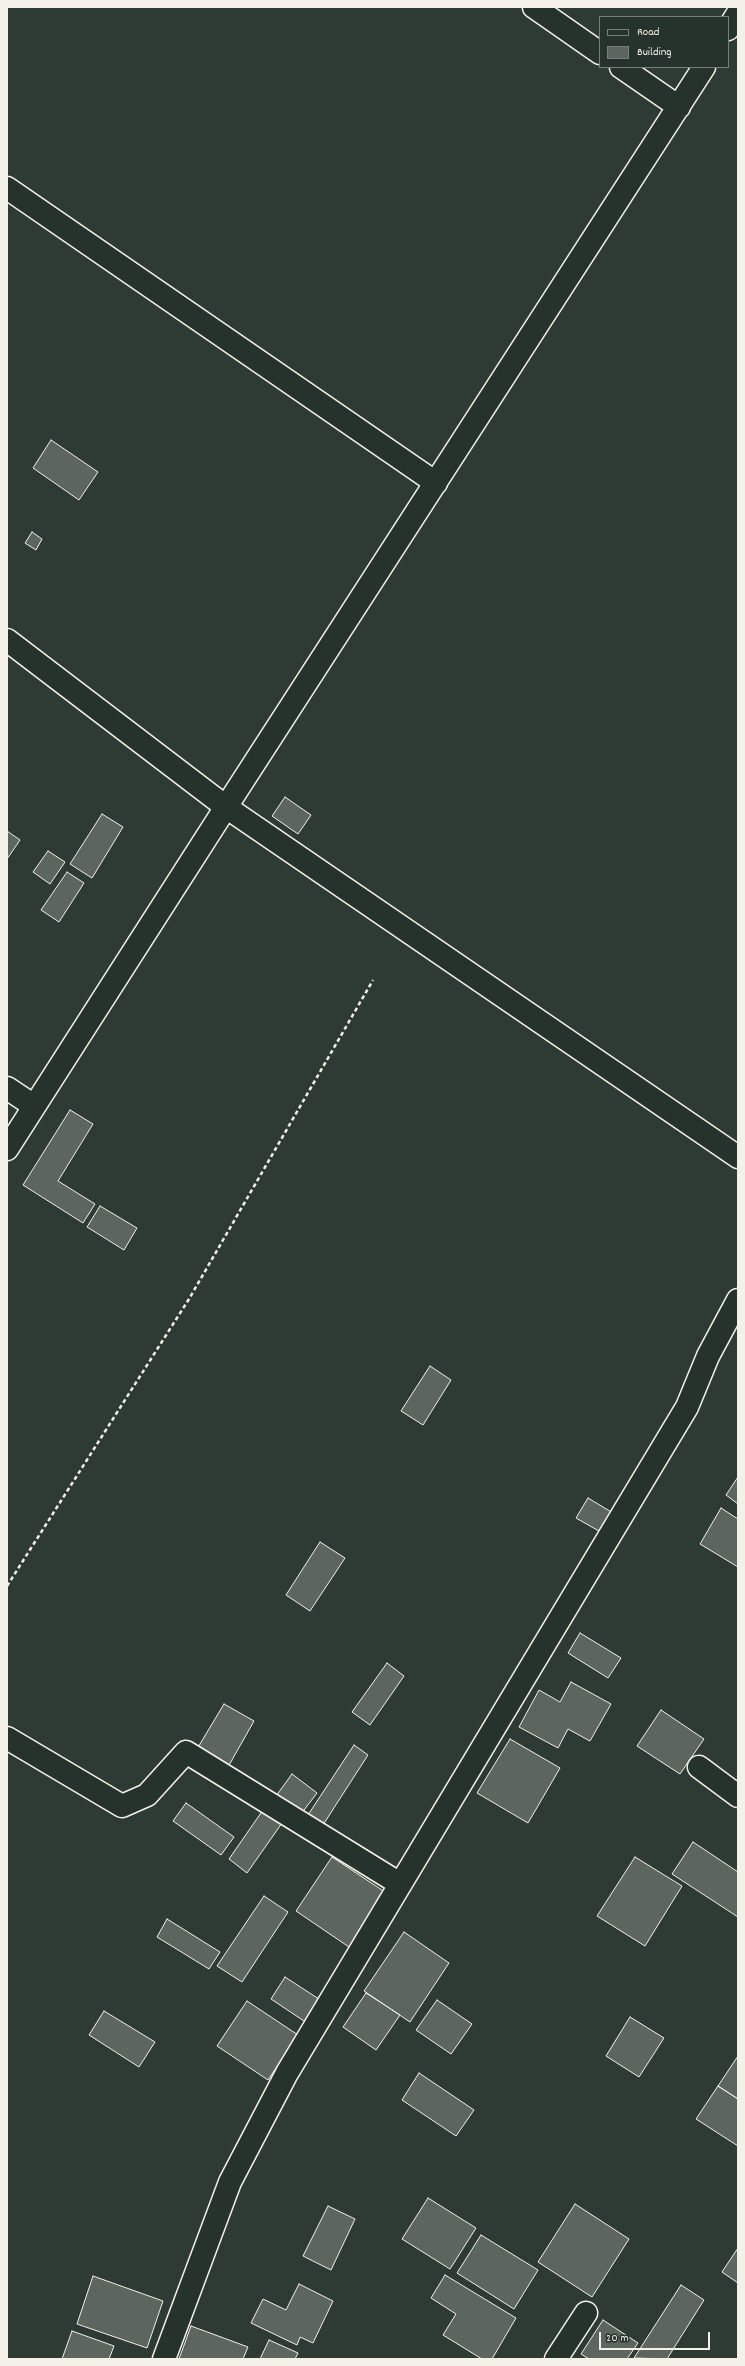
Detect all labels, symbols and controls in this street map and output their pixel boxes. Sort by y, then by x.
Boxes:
legend [599,16,729,68]
text: Road [637,24,659,41]
text: Building [637,44,672,61]
scale bar [601,2324,712,2350]
text: 20 m [606,2330,629,2347]

